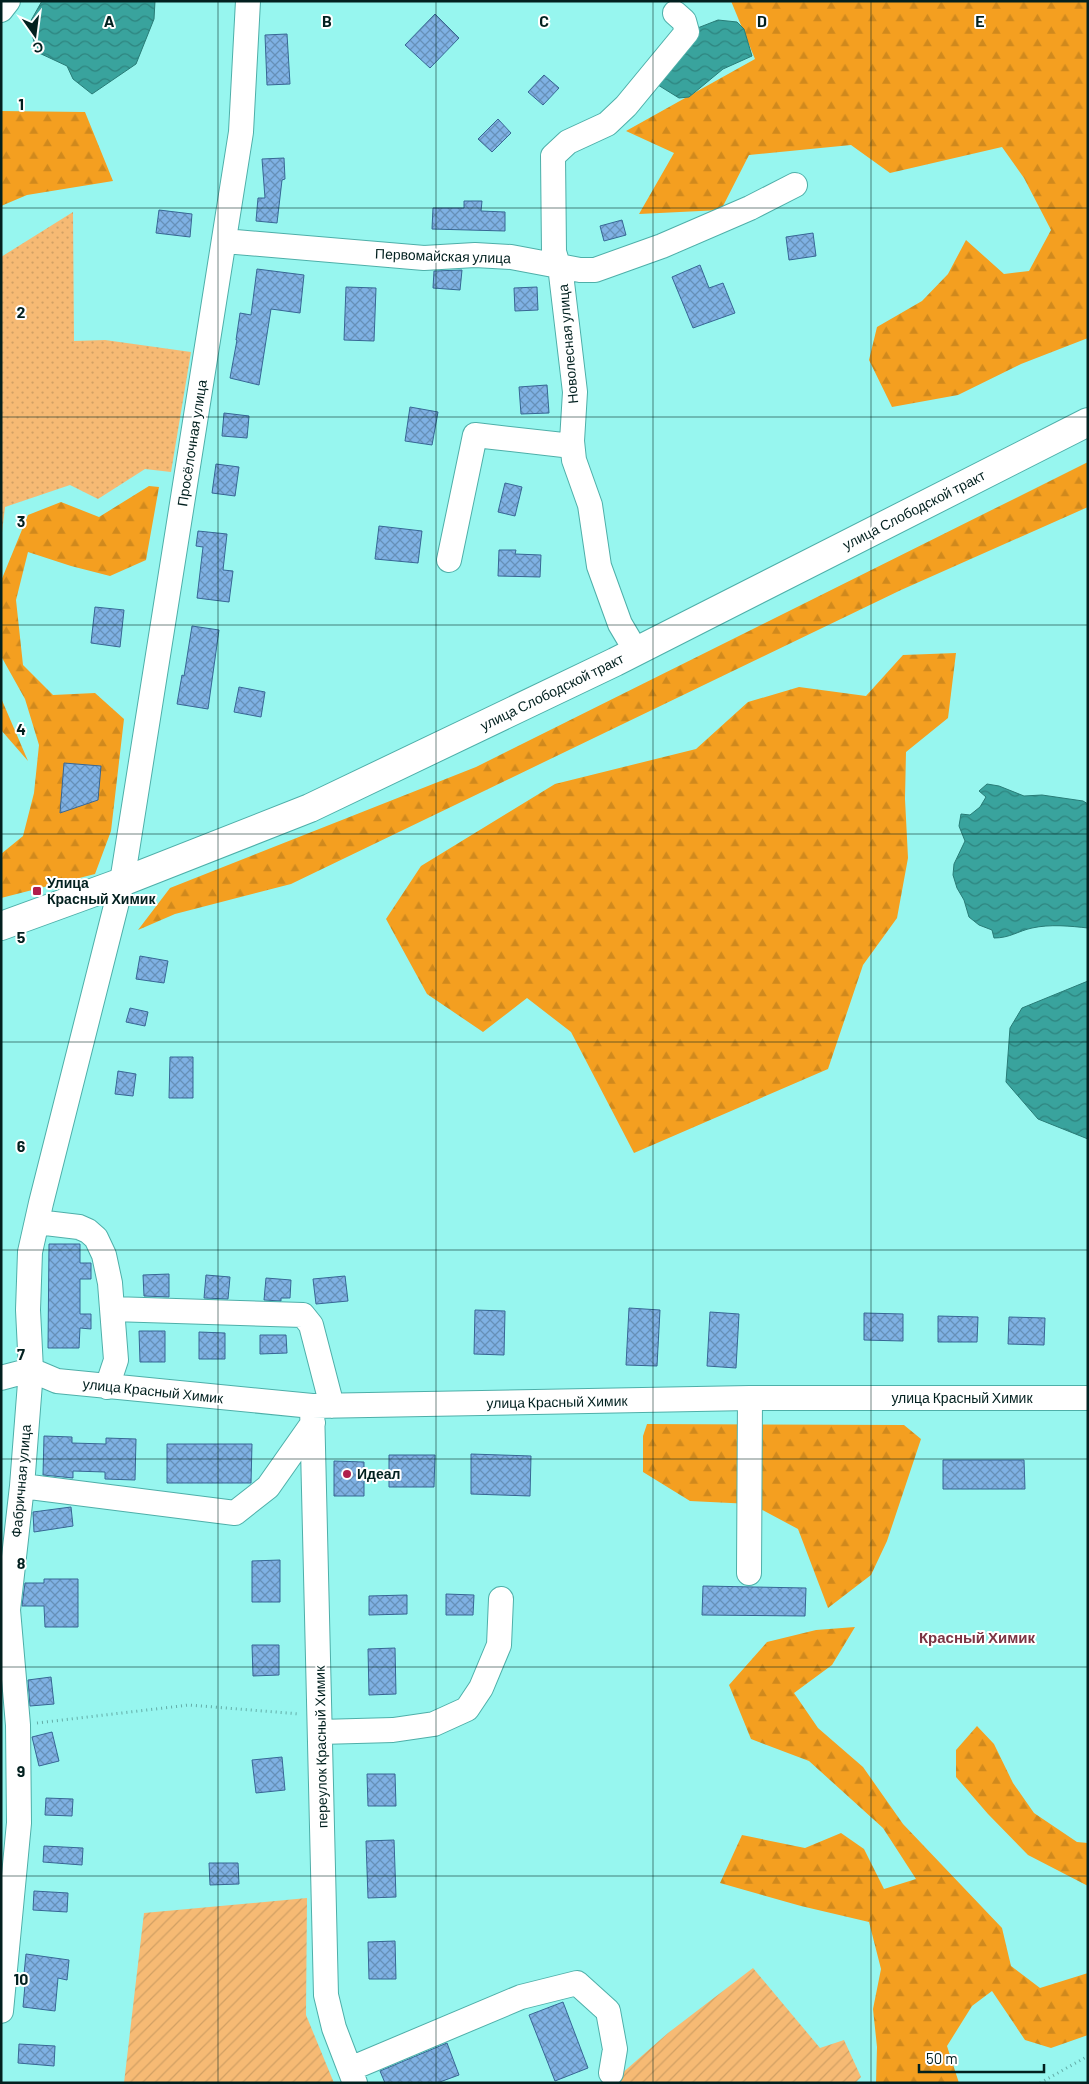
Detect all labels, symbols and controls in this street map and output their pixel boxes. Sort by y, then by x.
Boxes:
north arrow [10,10,60,60]
text: A [104,11,115,30]
text: B [322,11,332,30]
text: C [539,11,549,30]
text: D [757,11,767,30]
text: E [975,11,985,30]
text: С [31,39,45,58]
text: 1 [18,94,24,113]
street label: Первомайская улица [375,245,511,266]
street label: Новолесная улица [554,283,581,405]
text: 2 [17,302,26,321]
street label: Просёлочная улица [173,378,210,507]
street label: улица Слободской тракт [840,466,988,553]
text: 3 [17,511,25,530]
street label: улица Слободской тракт [477,649,627,734]
text: 4 [16,719,26,738]
place label: Улица Красный Химик [47,874,156,907]
marker: Улица Красный Химик [31,885,43,897]
text: 5 [17,927,26,946]
text: 6 [17,1136,26,1155]
text: 7 [17,1344,25,1363]
street label: улица Красный Химик [82,1375,225,1406]
street label: улица Красный Химик [891,1389,1033,1406]
street label: улица Красный Химик [486,1392,629,1411]
street label: Фабричная улица [7,1423,34,1538]
place label: Идеал [357,1465,400,1482]
marker: Идеал [341,1468,353,1480]
text: 8 [17,1553,26,1572]
district label: Красный Химик [919,1628,1036,1646]
street label: переулок Красный Химик [311,1665,330,1828]
text: 9 [17,1761,25,1780]
text: 10 [14,1969,28,1988]
scale bar [919,2042,1044,2074]
text: 50 m [926,2049,958,2067]

